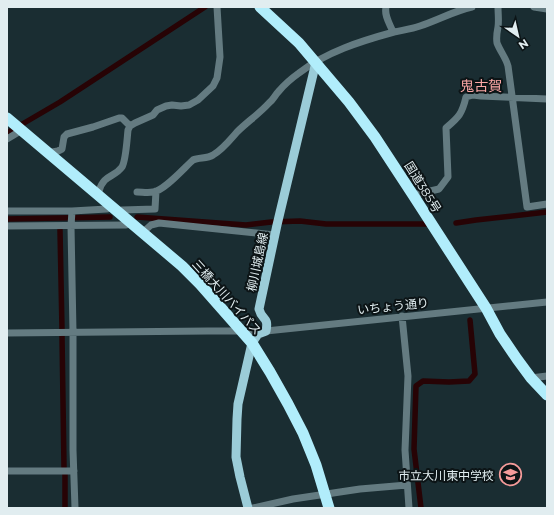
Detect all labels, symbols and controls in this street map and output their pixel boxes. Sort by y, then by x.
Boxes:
north arrow [498,16,538,56]
text: N [516,36,531,53]
district label: 鬼古賀 [460,77,502,95]
street label: 国道385号 [401,159,445,215]
street label: 柳川城島線 [243,231,271,293]
street label: 三橋大川バイパス [189,256,265,338]
street label: いちょう通り [356,295,430,317]
school or university icon: 市立大川東中学校 [497,462,523,488]
place label: 市立大川東中学校 [398,468,494,483]

